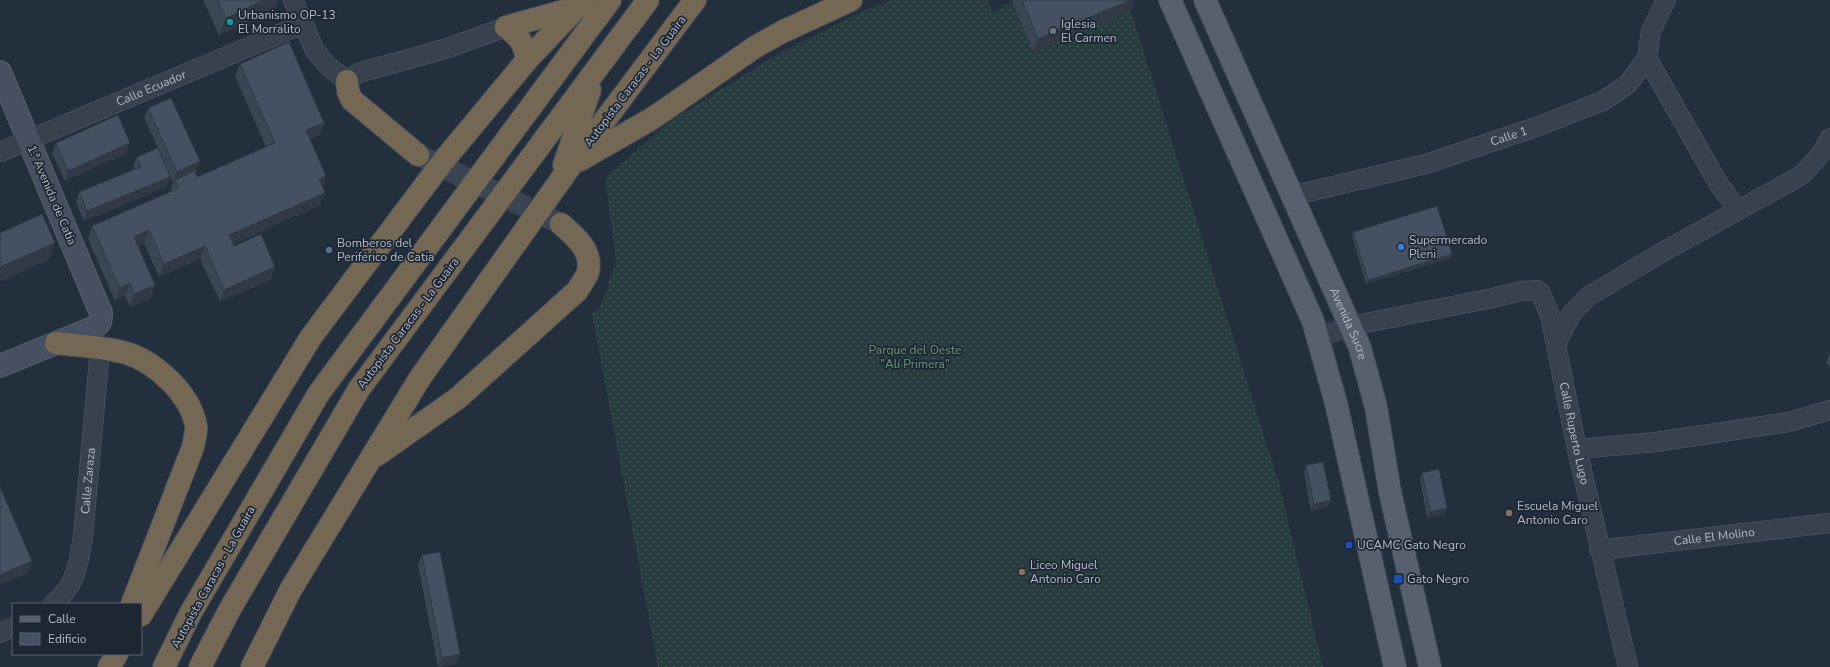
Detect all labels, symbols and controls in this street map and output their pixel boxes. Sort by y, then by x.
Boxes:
place label: Urbanismo OP-13 El Morralito [238,7,336,37]
street label: Autopista Caracas - La Guaira [580,12,690,150]
place label: Iglesia El Carmen [1061,16,1117,46]
marker: Urbanismo OP-13 El Morralito [225,17,235,27]
marker: Iglesia El Carmen [1048,26,1058,36]
street label: Calle Ecuador [114,66,189,110]
street label: Calle 1 [1488,123,1529,150]
street label: 1.ª Avenida de Catia [24,142,80,248]
place label: Supermercado Pleni [1409,232,1488,262]
place label: Bomberos del Periférico de Catia [337,235,434,265]
marker: Supermercado Pleni [1396,242,1406,252]
marker: Bomberos del Periférico de Catia [324,245,334,255]
street label: Autopista Caracas - La Guaira [353,254,463,392]
street label: Avenida Sucre [1326,285,1371,361]
park label: Parque del Oeste "Alí Primera" [869,342,961,372]
street label: Calle Ruperto Lugo [1556,381,1593,486]
street label: Calle Zaraza [77,447,99,515]
place label: Escuela Miguel Antonio Caro [1517,498,1599,528]
street label: Autopista Caracas - La Guaira [167,503,259,651]
marker: Escuela Miguel Antonio Caro [1504,508,1514,518]
street label: Calle El Molino [1673,524,1756,549]
place label: UCAMC Gato Negro [1357,537,1466,553]
marker: UCAMC Gato Negro [1344,540,1354,550]
place label: Liceo Miguel Antonio Caro [1030,557,1101,587]
marker: Liceo Miguel Antonio Caro [1017,567,1027,577]
place label: Gato Negro [1407,571,1469,587]
marker: Gato Negro [1392,573,1404,585]
legend [12,603,142,655]
text: Calle [48,611,76,627]
text: Edificio [48,631,87,647]

